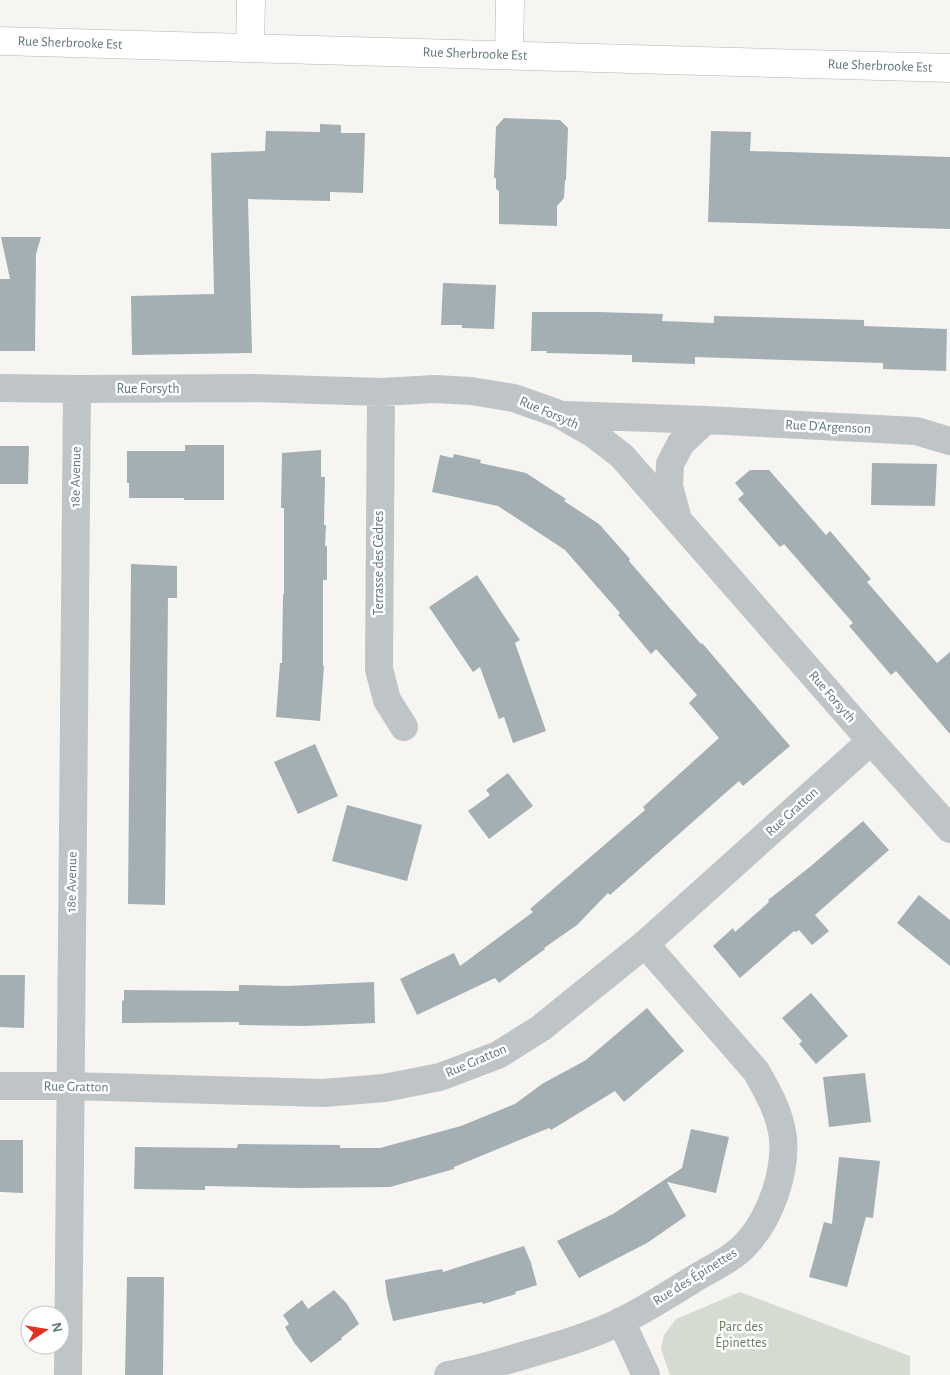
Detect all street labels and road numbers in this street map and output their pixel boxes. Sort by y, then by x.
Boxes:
street label: Rue Sherbrooke Est [17,34,123,52]
street label: Rue Sherbrooke Est [422,45,528,63]
street label: Rue Sherbrooke Est [827,57,933,75]
street label: Rue Forsyth [116,382,180,396]
street label: Rue Forsyth [517,394,581,432]
street label: Rue D'Argenson [785,418,871,436]
street label: 18e Avenue [68,446,84,508]
street label: Terrasse des Cèdres [372,511,386,615]
street label: Rue Forsyth [806,669,858,725]
street label: Rue Gratton [763,785,821,839]
street label: 18e Avenue [64,851,80,913]
street label: Rue Gratton [443,1042,509,1080]
street label: Rue Gratton [43,1079,109,1095]
street label: Rue des Épinettes [649,1243,739,1308]

